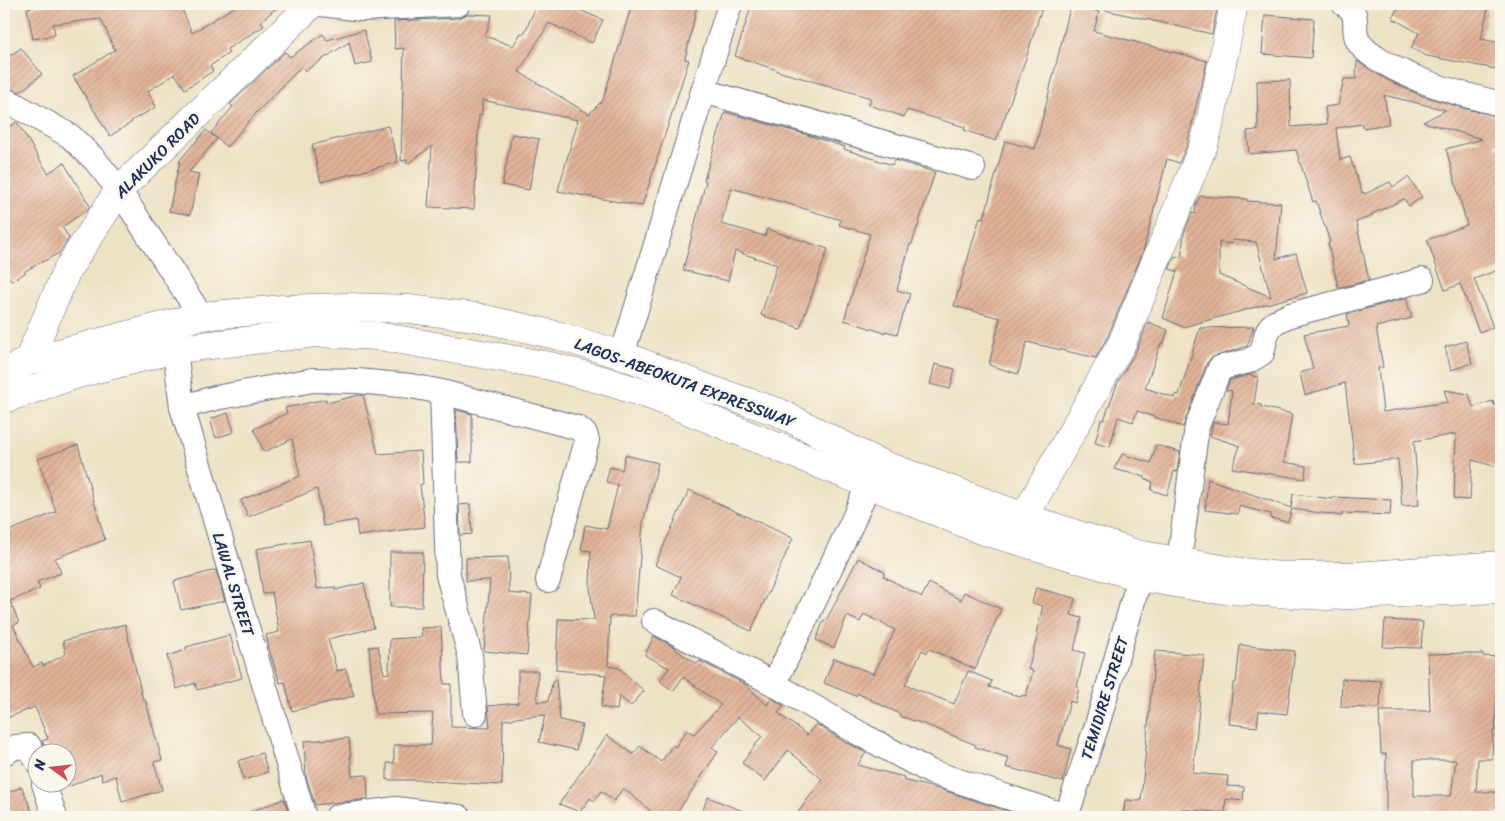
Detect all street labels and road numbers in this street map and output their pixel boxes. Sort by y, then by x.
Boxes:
street label: ALAKUKO ROAD [107,105,208,206]
street label: LAGOS-ABEOKUTA EXPRESSWAY [570,329,800,436]
street label: LAWAL STREET [204,529,263,641]
street label: TEMIDIRE STREET [1072,631,1137,763]

